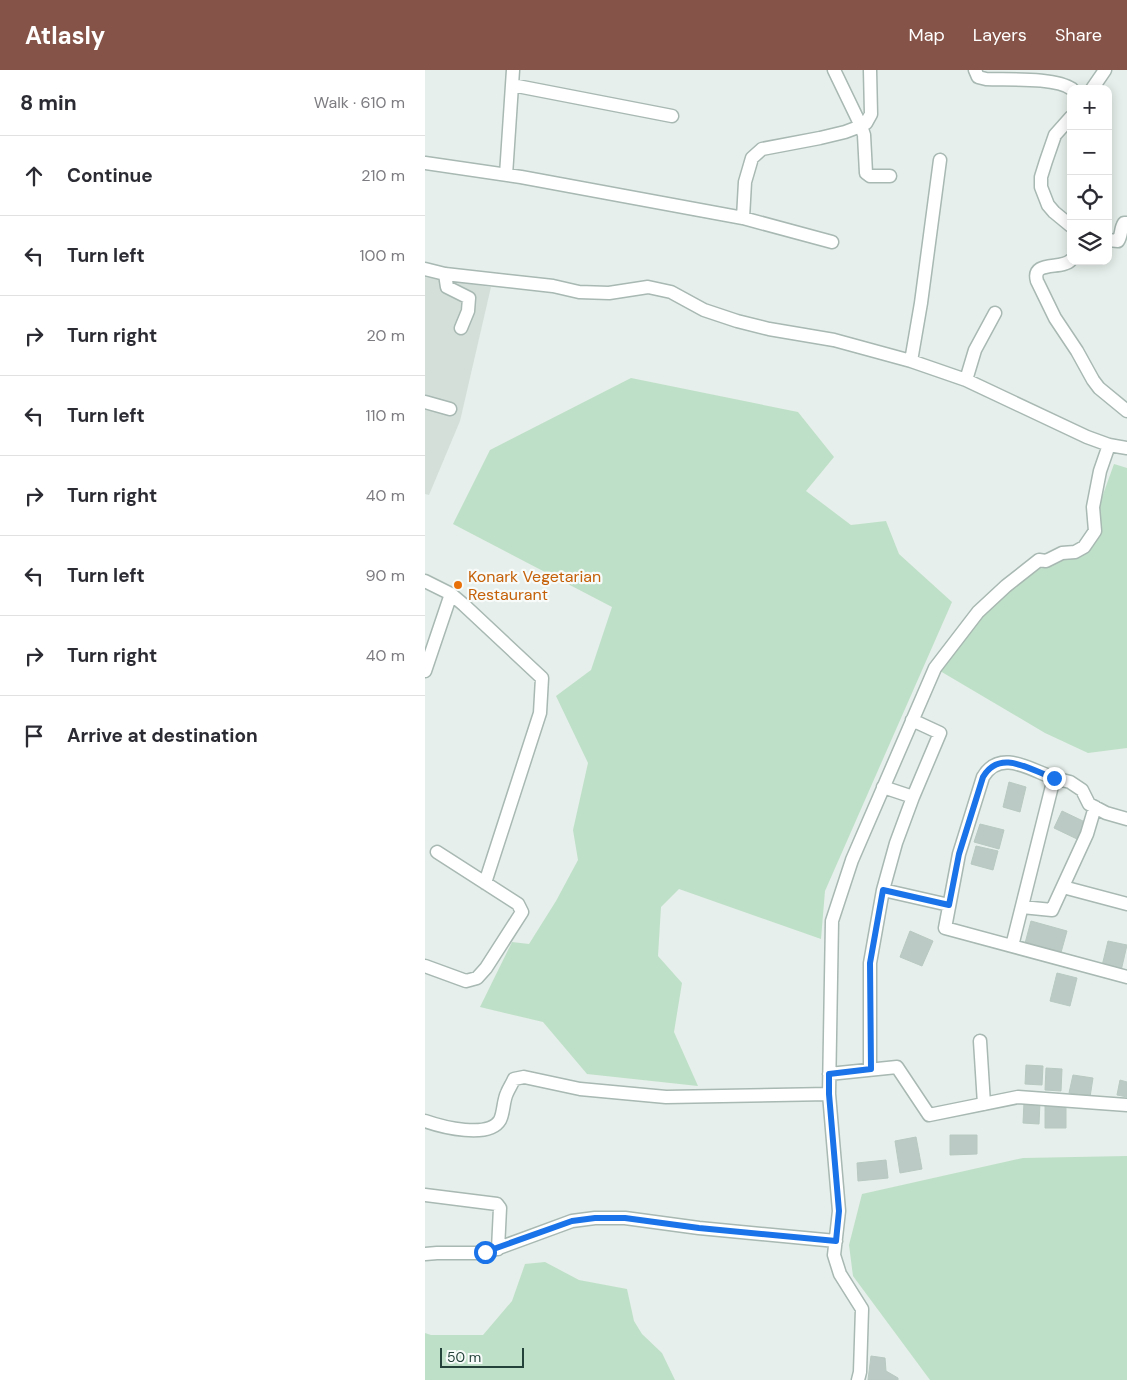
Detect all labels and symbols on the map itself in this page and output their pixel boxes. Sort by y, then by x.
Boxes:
place label: Konark Vegetarian Restaurant [468,566,601,605]
marker: Konark Vegetarian Restaurant [452,579,464,591]
route end [1043,767,1066,790]
route start [474,1241,497,1264]
scale bar [440,1345,524,1368]

